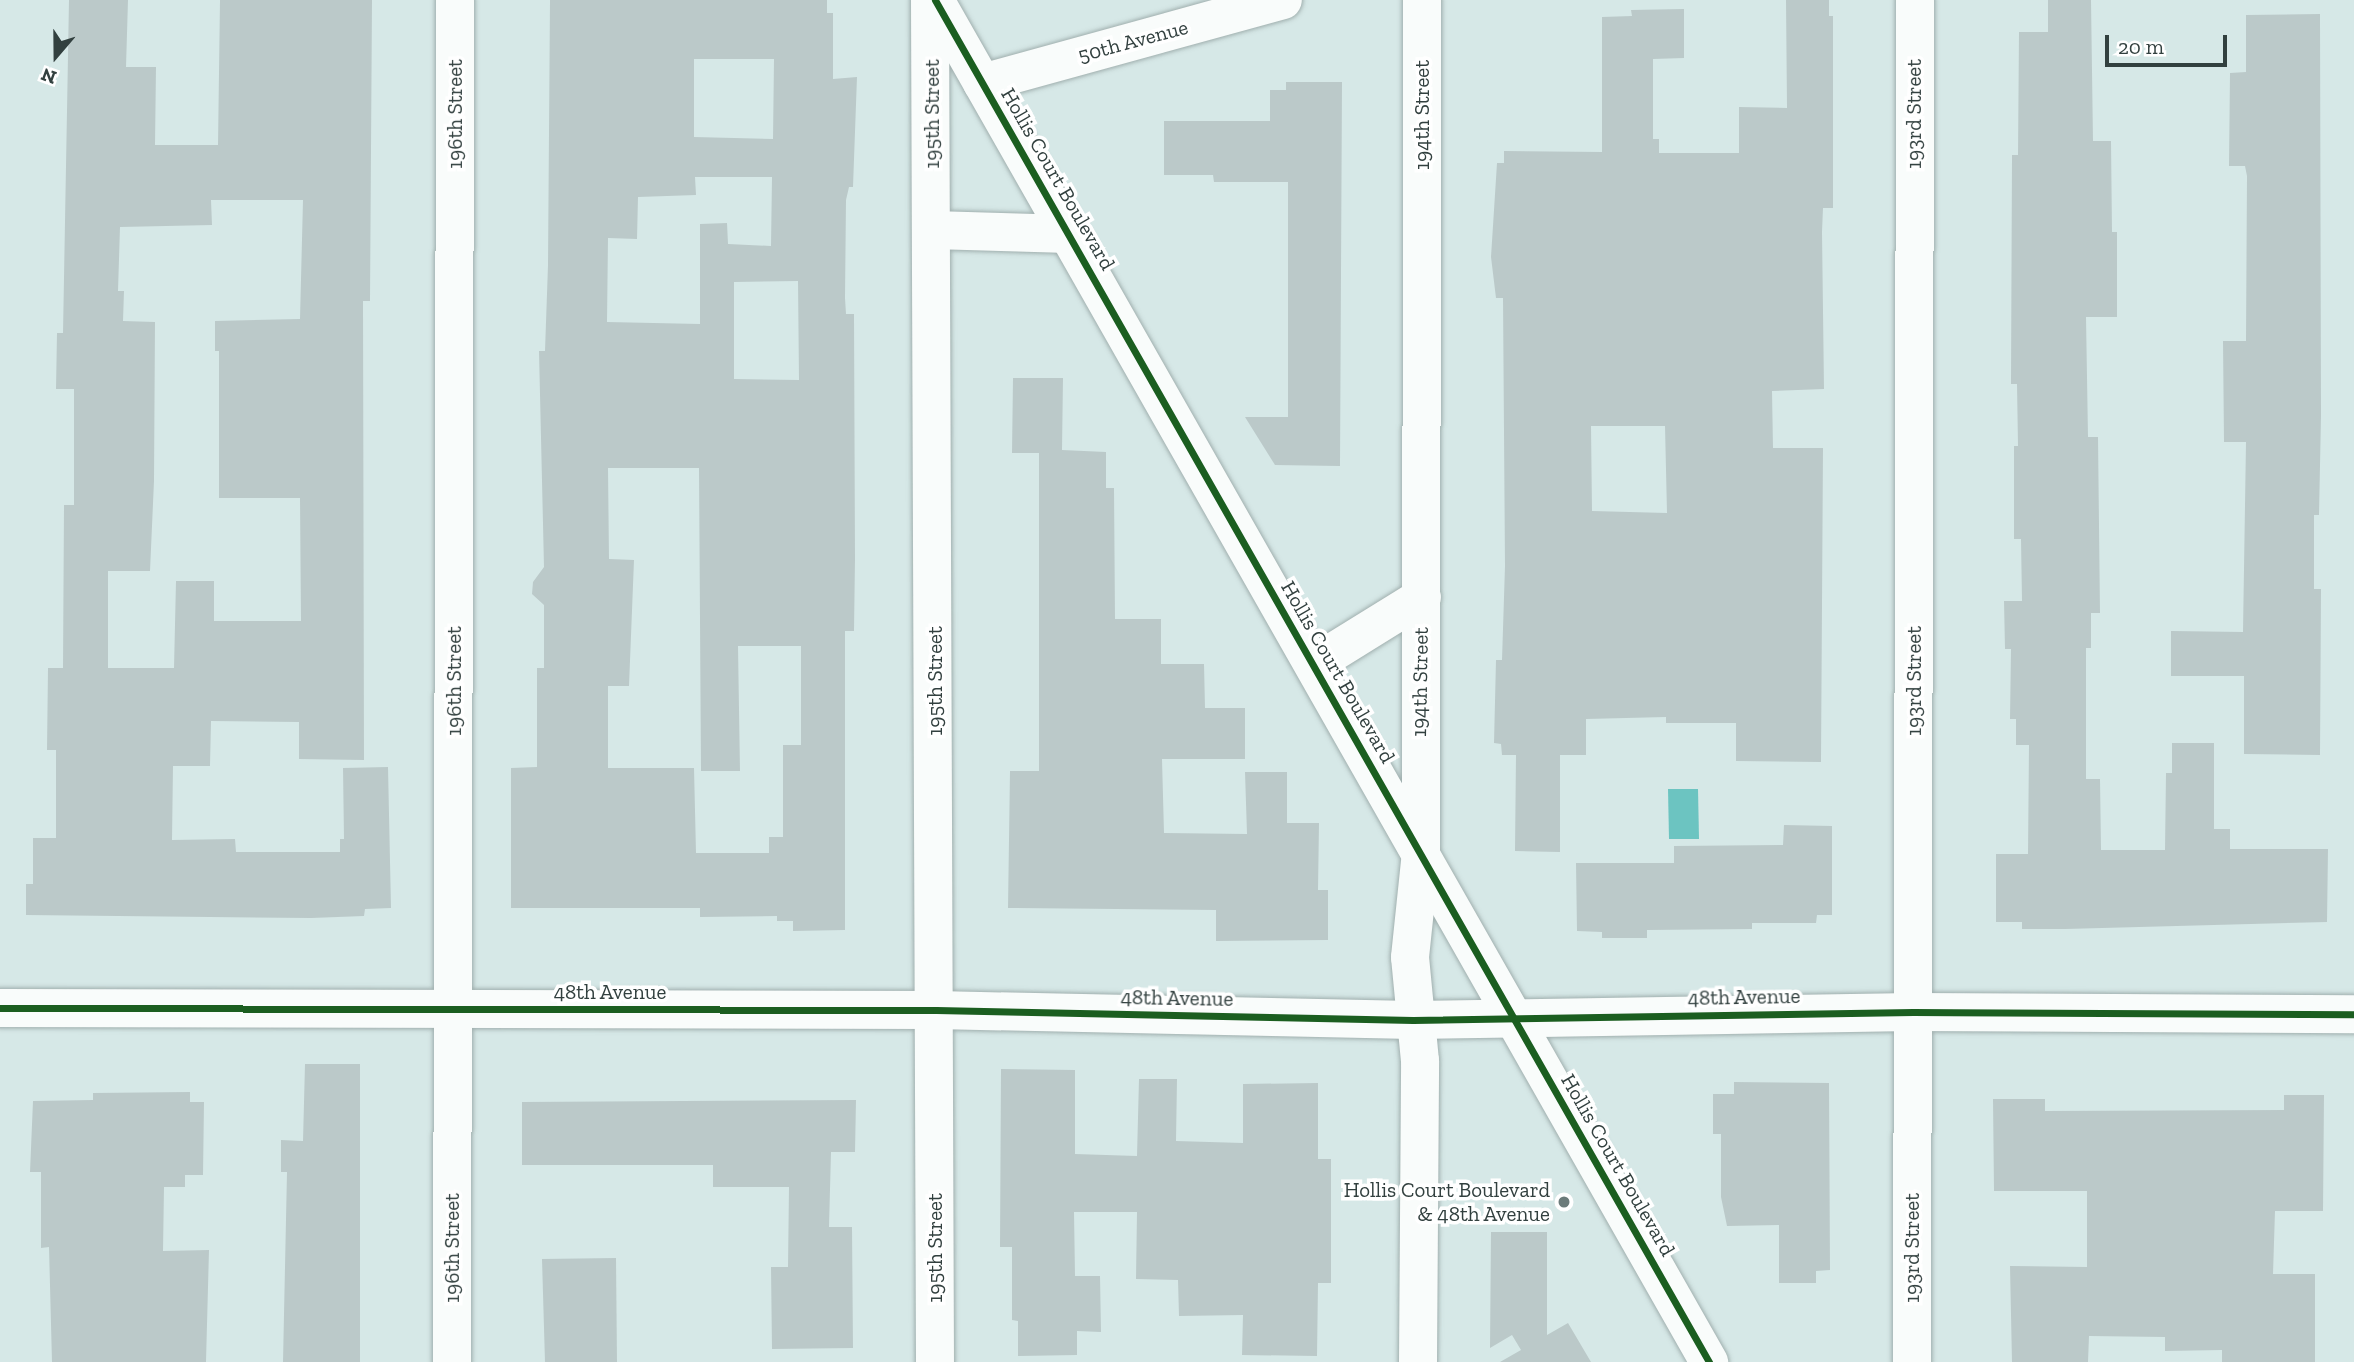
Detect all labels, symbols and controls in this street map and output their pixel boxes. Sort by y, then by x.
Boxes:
street label: 50th Avenue [1075,14,1191,68]
north arrow [21,21,91,91]
scale bar [2109,21,2232,65]
text: 20 m [2118,34,2164,59]
street label: 196th Street [442,59,468,169]
street label: 195th Street [919,59,945,169]
street label: 193rd Street [1901,59,1927,169]
street label: 194th Street [1409,60,1435,170]
text: N [38,63,59,89]
street label: Hollis Court Boulevard [996,83,1120,275]
street label: Hollis Court Boulevard [1276,576,1400,768]
street label: 196th Street [441,626,467,736]
street label: 195th Street [922,626,948,736]
street label: 193rd Street [1901,626,1927,736]
street label: 194th Street [1406,627,1434,737]
street label: 48th Avenue [553,979,667,1005]
street label: 48th Avenue [1687,983,1801,1011]
street label: 48th Avenue [1120,984,1234,1012]
street label: Hollis Court Boulevard [1556,1069,1680,1261]
place label: Hollis Court Boulevard & 48th Avenue [1344,1177,1550,1227]
street label: 196th Street [439,1193,465,1303]
street label: 195th Street [922,1193,948,1303]
street label: 193rd Street [1899,1193,1925,1303]
marker: Hollis Court Boulevard & 48th Avenue [1556,1194,1572,1210]

